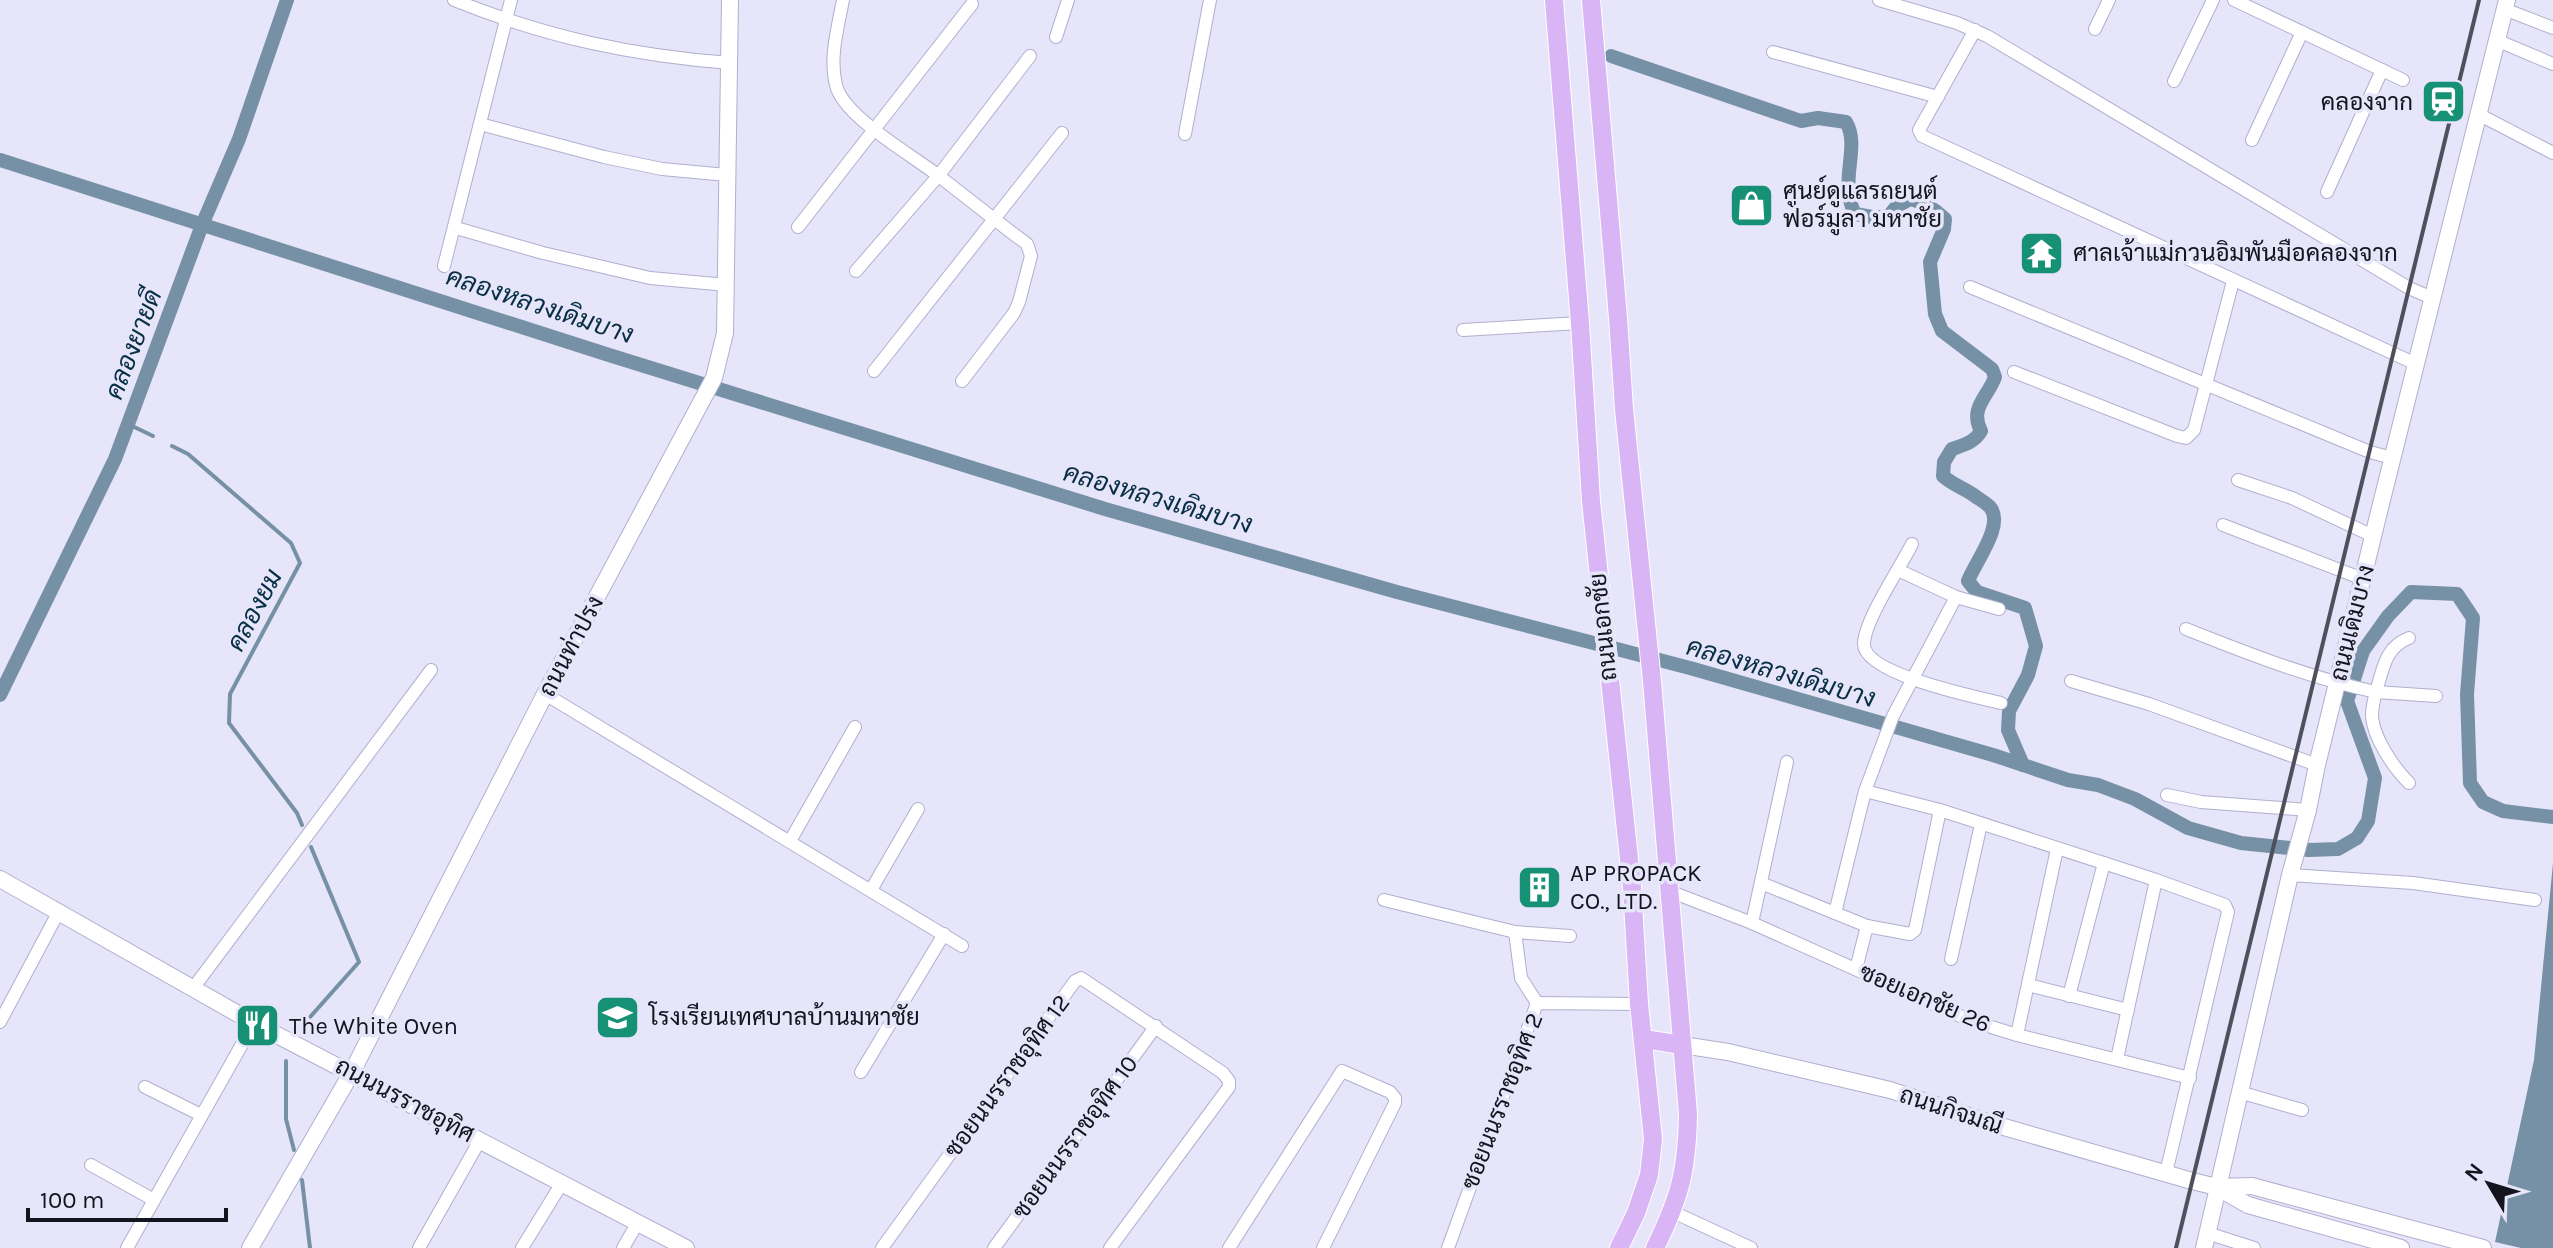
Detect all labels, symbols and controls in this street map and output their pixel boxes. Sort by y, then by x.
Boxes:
station icon: คลองจาก [2420,78,2468,126]
place label: คลองจาก [2321,88,2413,116]
place label: ศูนย์ดูแลรถยนต์ ฟอร์มูลา มหาชัย [1783,175,1942,236]
shop icon: ศูนย์ดูแลรถยนต์ ฟอร์มูลา มหาชัย [1728,181,1776,229]
temple icon: ศาลเจ้าแม่กวนอิมพันมือคลองจาก [2018,229,2066,277]
place label: ศาลเจ้าแม่กวนอิมพันมือคลองจาก [2073,238,2398,267]
water label: คลองหลวงเดิมบาง [442,261,637,350]
water label: คลองยายดี [97,283,169,404]
water label: คลองหลวงเดิมบาง [1060,457,1256,540]
street label: ถนนเดิมบาง [2324,562,2380,684]
water label: คลองยม [220,564,289,657]
street label: ถนนเอกชัย [1583,572,1623,682]
street label: ถนนท่าปรง [533,591,609,701]
water label: คลองหลวงเดิมบาง [1683,631,1879,714]
place label: AP PROPACK CO., LTD. [1570,859,1702,915]
building icon: AP PROPACK CO., LTD. [1515,863,1563,911]
street label: ซอยเอกชัย 26 [1855,958,1995,1038]
street label: ซอยนนรราชอุทิศ 12 [939,989,1077,1164]
school or university icon: โรงเรียนเทศบาลบ้านมหาชัย [594,993,642,1041]
place label: โรงเรียนเทศบาลบ้านมหาชัย [647,1001,920,1031]
restaurant icon: The White Oven [234,1002,282,1050]
street label: ซอยนนรราชอุทิศ 2 [1456,1009,1550,1194]
place label: The White Oven [289,1012,458,1040]
street label: ซอยนนรราชอุทิศ 10 [1006,1050,1145,1225]
street label: ถนนนรราชอุทิศ [330,1052,479,1150]
street label: ถนนกิจมณี [1896,1079,2006,1140]
north arrow [2449,1144,2529,1224]
text: N [2459,1158,2489,1187]
scale bar [28,1172,226,1222]
text: 100 m [40,1186,105,1214]

